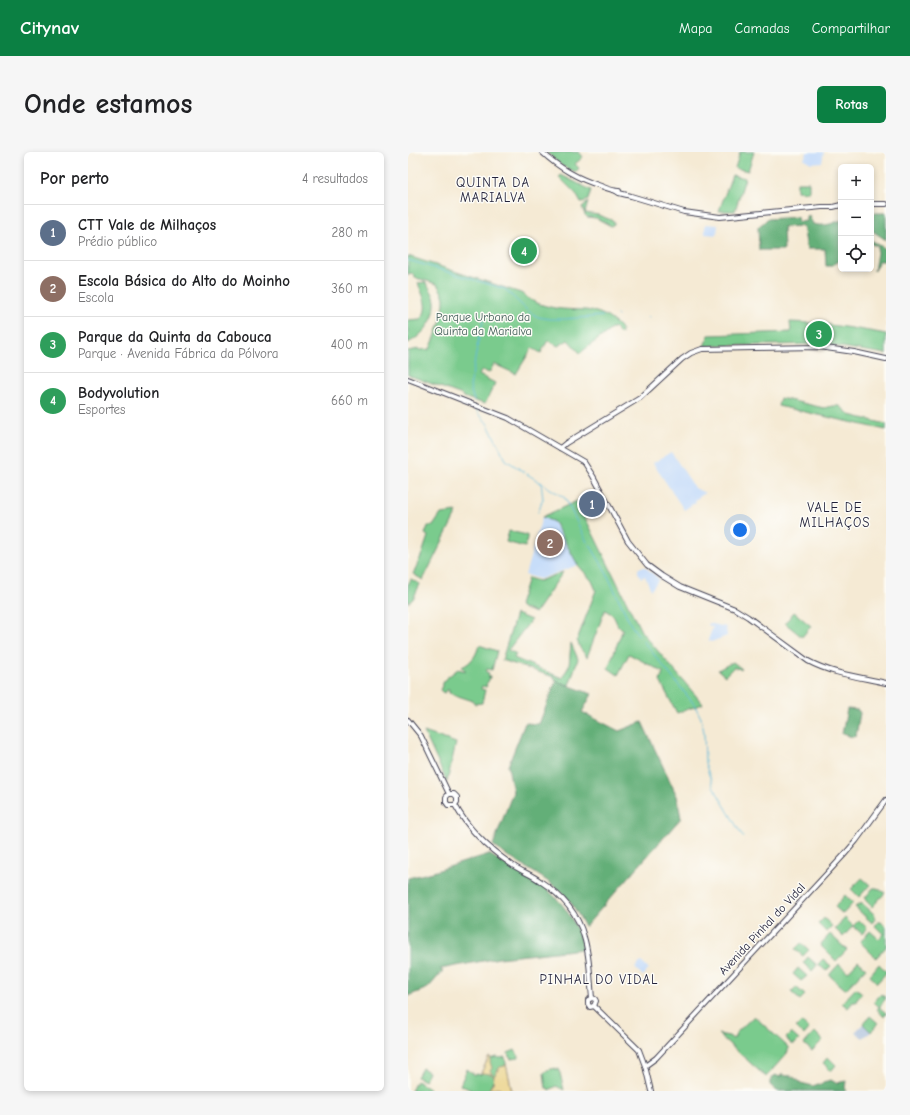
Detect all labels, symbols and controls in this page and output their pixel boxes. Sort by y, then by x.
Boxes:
text: Citynav [20,17,79,39]
text: Mapa [679,20,713,37]
text: Camadas [735,20,790,37]
text: Compartilhar [812,20,890,37]
button: Rotas [817,86,886,123]
text: Onde estamos [24,88,192,120]
map controls [838,164,874,272]
button: + [838,164,874,200]
text: Por perto [40,169,109,188]
text: 4 resultados [302,171,368,186]
district label: QUINTA DA MARIALVA [456,175,530,205]
button: − [838,200,874,236]
text: CTT Vale de Milhaços [78,216,216,234]
text: 1 [50,225,56,240]
text: 280 m [331,225,368,240]
text: Prédio público [78,234,157,249]
pin: 4 [511,236,537,266]
button: locate [838,236,874,272]
text: Escola Básica do Alto do Moinho [78,272,290,290]
text: 2 [50,281,56,296]
text: 360 m [331,281,368,296]
text: Escola [78,290,114,305]
park label: Parque Urbano da Quinta da Marialva [434,310,532,338]
pin: 3 [806,319,832,349]
text: Parque da Quinta da Cabouca [78,328,272,346]
text: 3 [50,337,56,352]
text: 400 m [331,337,368,352]
text: Parque · Avenida Fábrica da Pólvora [78,346,278,361]
text: Bodyvolution [78,384,159,402]
text: 4 [50,393,56,408]
text: 660 m [331,393,368,408]
text: Esportes [78,402,125,417]
pin: 1 [579,489,605,519]
district label: VALE DE MILHAÇOS [800,500,870,530]
your location [730,520,750,540]
pin: 2 [537,528,563,558]
street label: Avenida Pinhal do Vidal [716,880,808,978]
district label: PINHAL DO VIDAL [540,972,658,987]

